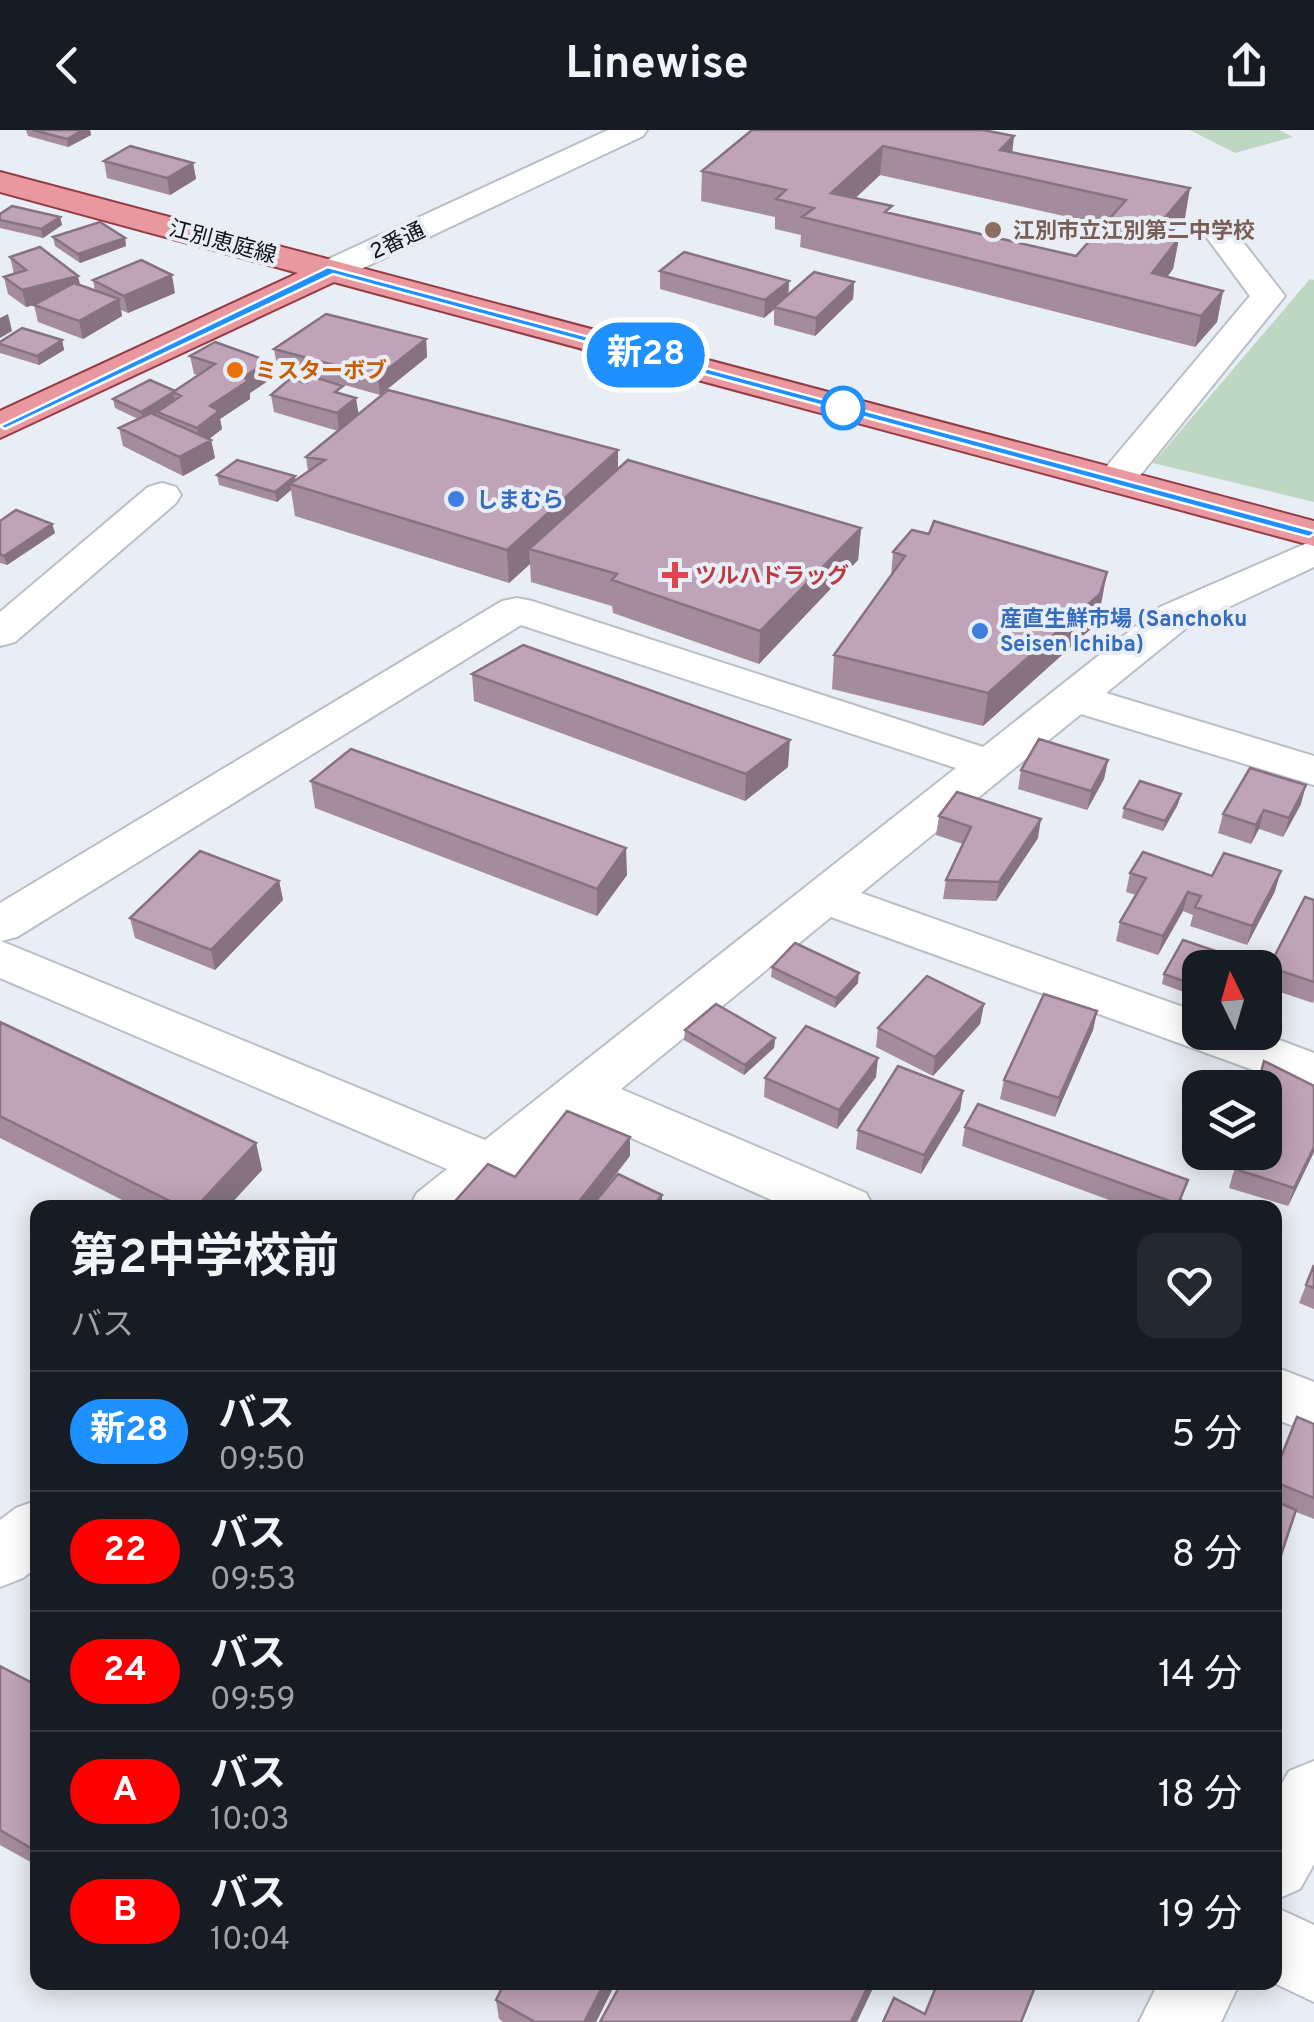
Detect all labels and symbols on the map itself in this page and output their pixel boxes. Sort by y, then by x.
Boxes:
street label: 江別恵庭線 [166,216,279,271]
street label: 2番通 [366,218,430,267]
marker: 江別市立江別第二中学校 [982,219,1004,241]
place label: 江別市立江別第二中学校 [1013,219,1255,246]
line badge: 新28 [588,322,704,388]
place label: ミスターボブ [255,358,387,386]
marker: ミスターボブ [224,359,246,381]
unlabelled marker [822,387,864,429]
marker: しまむら [445,488,467,510]
place label: しまむら [476,488,564,515]
place label: ツルハドラッグ [695,563,849,591]
marker: ツルハドラッグ [664,564,686,586]
place label: 産直生鮮市場 (Sanchoku Seisen Ichiba) [1000,607,1247,659]
marker: 産直生鮮市場 (Sanchoku Seisen Ichiba) [969,620,991,642]
north arrow [1182,950,1282,1050]

